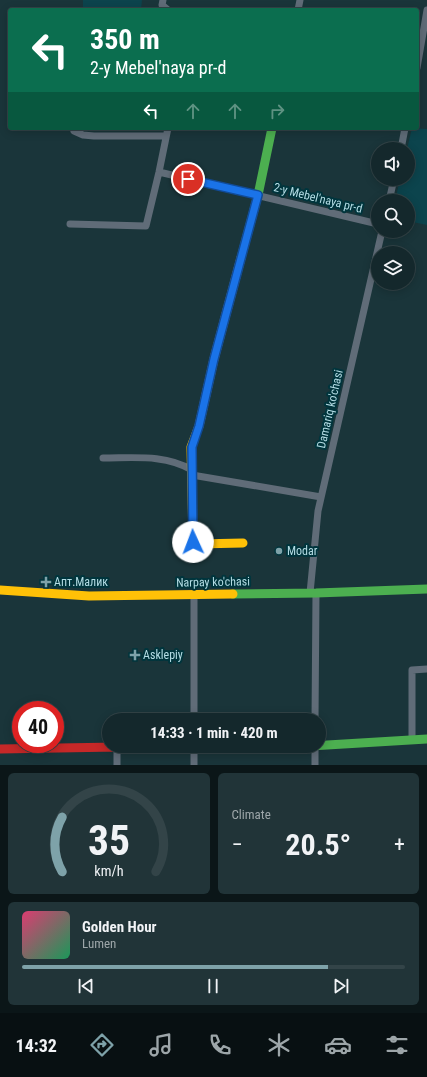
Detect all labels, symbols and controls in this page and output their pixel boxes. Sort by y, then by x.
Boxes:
text: 350 m [90,23,160,56]
icon: left [24,24,76,76]
text: 2-y Mebel'naya pr-d [90,57,227,78]
icon: left [140,100,162,122]
icon: ahead [182,100,204,122]
icon: ahead [224,100,246,122]
icon: right [266,100,288,122]
map controls [371,142,415,290]
button: sound [371,142,415,186]
pin [171,162,205,196]
icon: arrive [177,168,199,190]
street label: 2-y Mebel'naya pr-d [272,180,364,216]
button: search [371,194,415,238]
button: layers [371,246,415,290]
street label: Damariq ko'chasi [314,368,346,450]
position arrow [172,521,214,563]
place label: Modar [287,544,318,558]
marker: Modar [274,546,284,556]
street label: Narpay ko'chasi [176,574,250,590]
place label: Апт.Малик [54,575,108,589]
marker: Апт.Малик [41,577,51,587]
place label: Asklepiy [143,648,183,662]
marker: Asklepiy [130,650,140,660]
speed limit sign: 40 [12,701,64,753]
text: 14:33 · 1 min · 420 m [150,724,278,742]
text: Climate [232,807,271,822]
text: 35 [88,815,130,864]
text: 20.5° [285,827,351,862]
text: − [232,832,243,857]
text: + [394,832,405,857]
text: km/h [94,862,123,878]
text: Golden Hour [82,918,157,936]
text: Lumen [82,936,116,951]
icon: previous [75,975,97,997]
icon: pause [202,975,224,997]
icon: next [330,975,352,997]
icon: directions [88,1031,116,1059]
icon: music [147,1031,175,1059]
icon: phone [206,1031,234,1059]
icon: climate [265,1031,293,1059]
icon: car [324,1031,352,1059]
icon: filters [383,1031,411,1059]
text: 14:32 [16,1035,57,1056]

